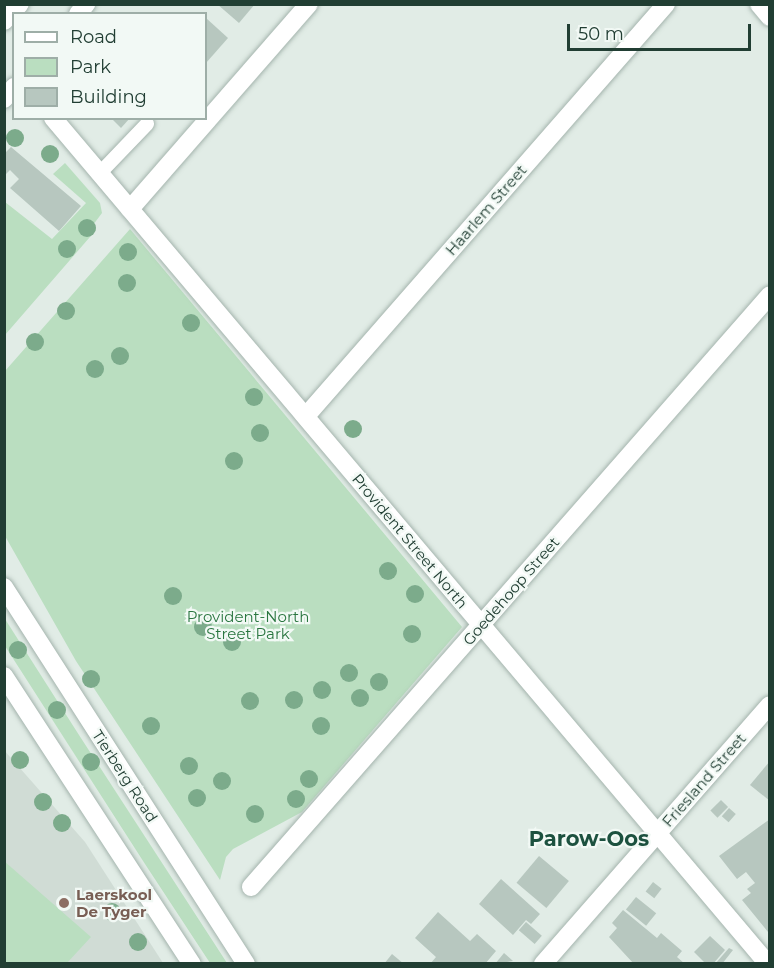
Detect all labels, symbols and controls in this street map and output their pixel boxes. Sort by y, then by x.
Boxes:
legend [12,12,207,120]
scale bar [570,12,754,50]
text: 50 m [578,23,624,45]
text: Road [70,26,117,48]
text: Park [70,56,111,78]
text: Building [70,86,147,108]
street label: Haarlem Street [442,161,530,259]
street label: Provident Street North [348,470,472,612]
street label: Goedehoop Street [459,533,563,649]
park label: Provident-North Street Park [187,607,309,642]
street label: Tierberg Road [89,727,161,825]
street label: Friesland Street [658,730,750,830]
district label: Parow-Oos [529,826,649,852]
place label: Laerskool De Tyger [76,885,152,920]
marker: Laerskool De Tyger [57,896,71,910]

